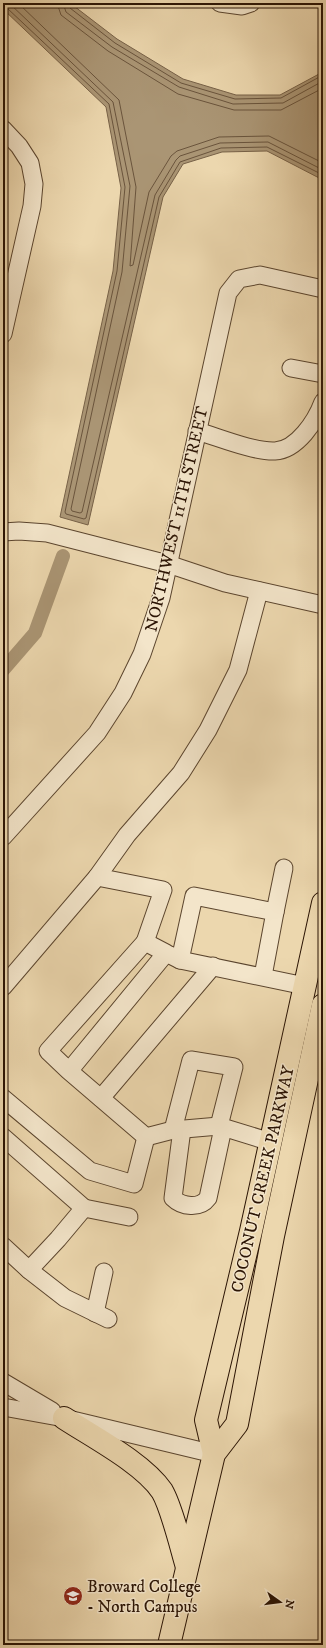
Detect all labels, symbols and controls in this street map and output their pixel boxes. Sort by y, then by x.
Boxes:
street label: NORTHWEST 11TH STREET [140,404,214,634]
street label: COCONUT CREEK PARKWAY [226,1063,300,1295]
place label: Broward College - North Campus [87,1576,201,1618]
north arrow [260,1582,300,1622]
school or university icon: Broward College - North Campus [62,1585,84,1607]
text: N [281,1598,297,1610]

